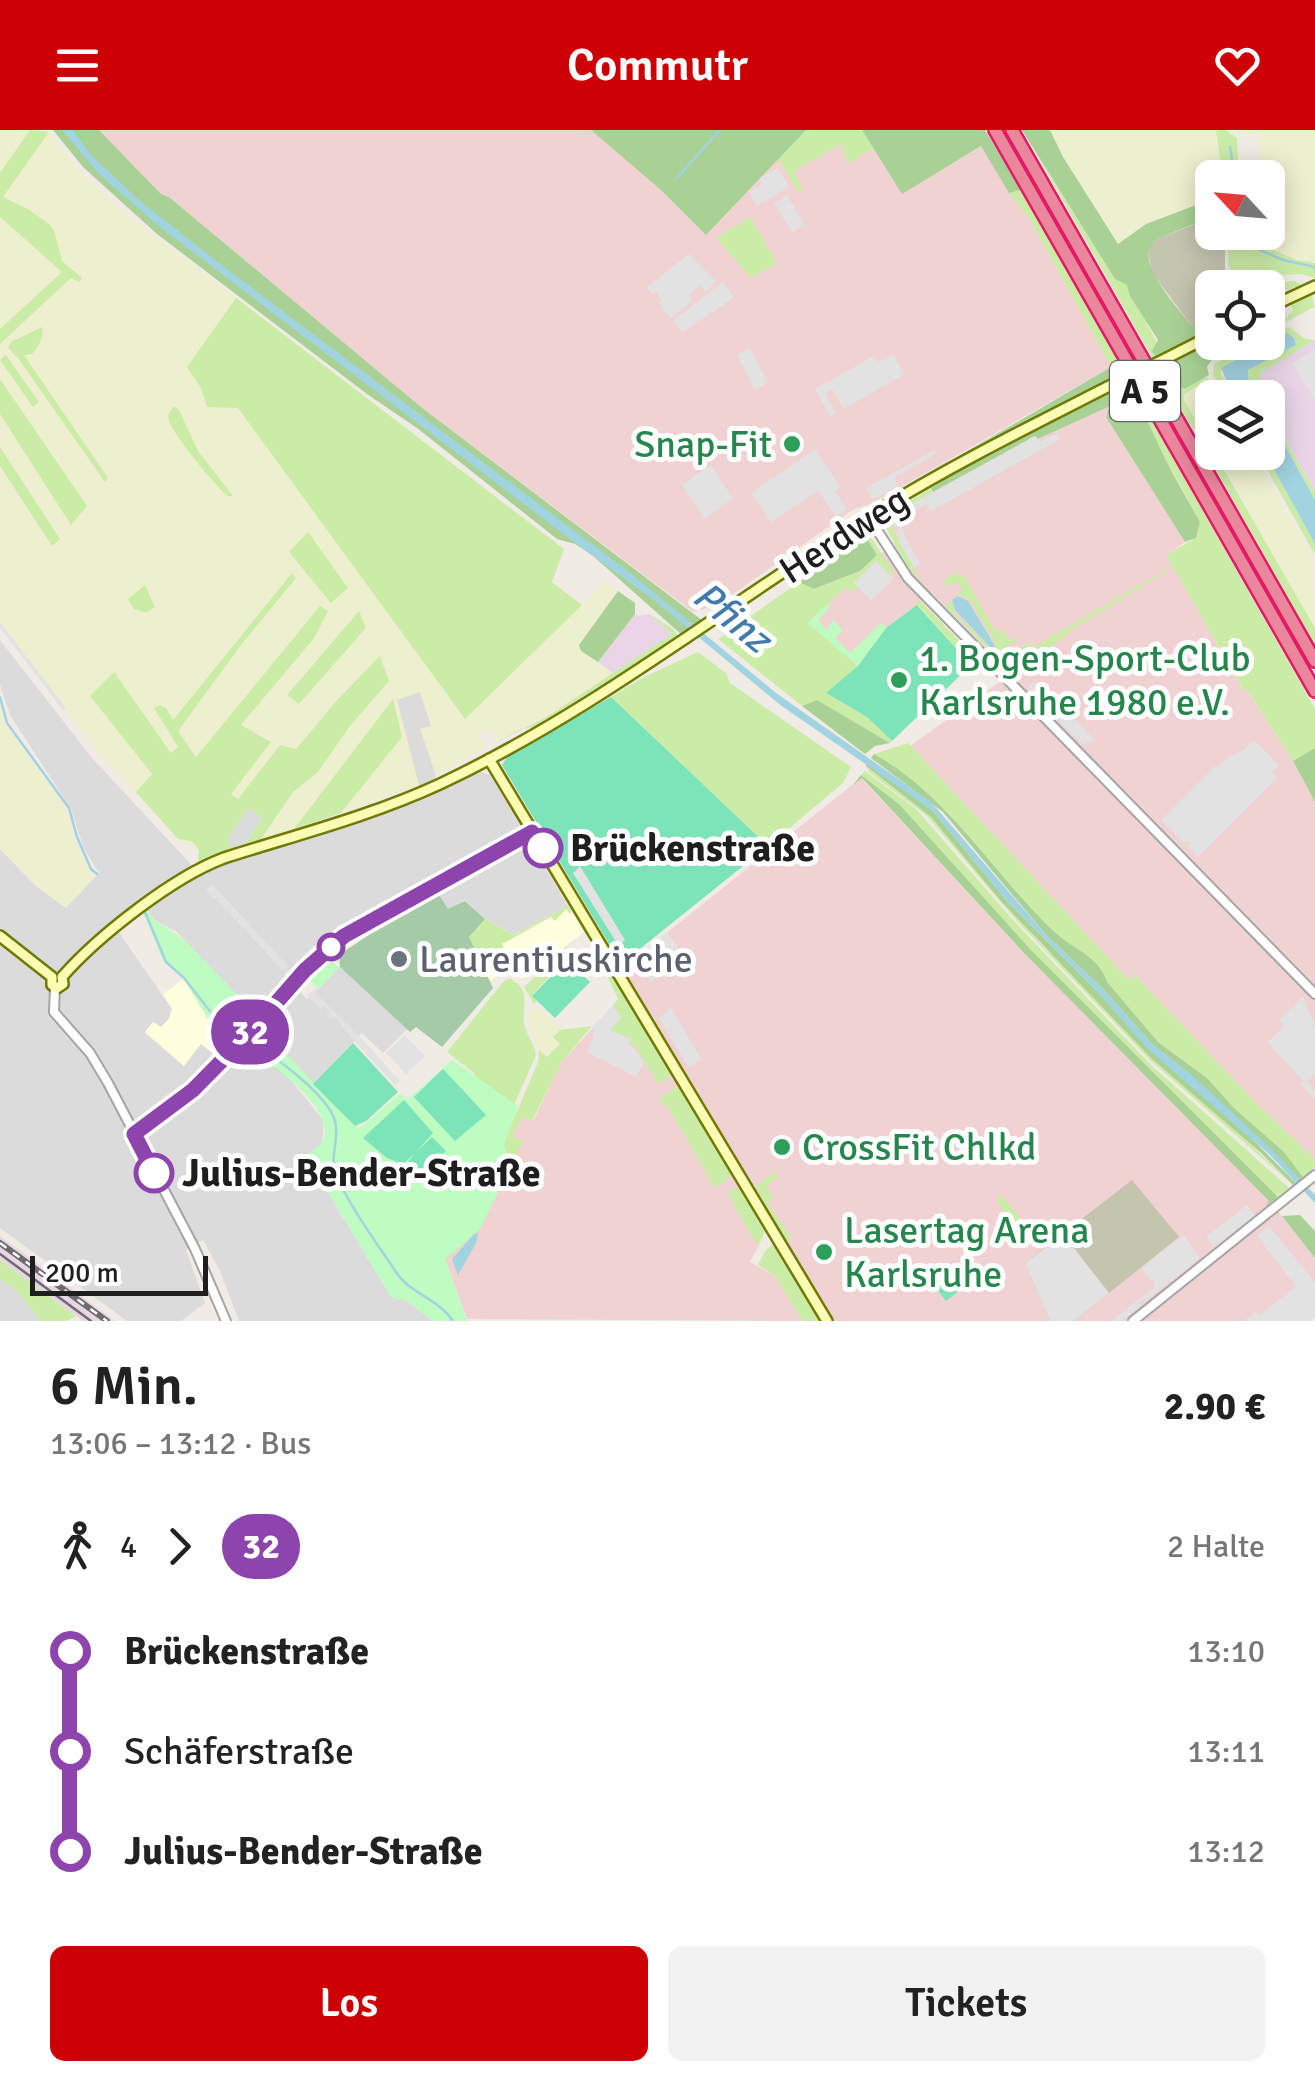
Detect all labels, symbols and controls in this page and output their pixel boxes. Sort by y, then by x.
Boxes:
icon: menu [50,38,105,93]
text: Commutr [567,38,748,93]
icon: heart [1210,38,1265,93]
north arrow [1195,160,1285,250]
map controls [1195,160,1285,470]
button: locate [1195,270,1285,360]
road number: A 5 [1110,361,1180,421]
button: layers [1195,380,1285,470]
place label: Snap-Fit [634,421,772,468]
marker: Snap-Fit [781,433,803,455]
street label: Herdweg [771,476,917,594]
water label: Pfinz [683,571,784,665]
place label: 1. Bogen-Sport-Club Karlsruhe 1980 e.V. [919,635,1251,726]
marker: 1. Bogen-Sport-Club Karlsruhe 1980 e.V. [888,669,910,691]
place label: Brückenstraße [570,825,815,872]
marker: Brückenstraße [524,829,562,867]
unlabelled marker [318,934,344,960]
place label: Laurentiuskirche [419,936,693,983]
marker: Laurentiuskirche [388,948,410,970]
line badge: 32 [205,1000,295,1064]
text: 32 [231,1011,269,1054]
place label: CrossFit Chlkd [802,1124,1036,1171]
marker: CrossFit Chlkd [771,1136,793,1158]
place label: Julius-Bender-Straße [182,1150,541,1197]
marker: Julius-Bender-Straße [135,1154,173,1192]
place label: Lasertag Arena Karlsruhe [844,1207,1090,1298]
marker: Lasertag Arena Karlsruhe [813,1241,835,1263]
scale bar [30,1251,208,1296]
text: 200 m [45,1256,119,1290]
text: 6 Min. [50,1352,198,1420]
text: 2.90 € [1164,1383,1265,1430]
text: 13:06 – 13:12 · Bus [50,1424,311,1463]
icon: walk [50,1519,105,1574]
icon: forward [152,1519,207,1574]
text: 32 [242,1525,280,1568]
text: 4 [120,1527,137,1566]
text: 2 Halte [1167,1527,1265,1566]
text: Brückenstraße [124,1628,369,1675]
text: 13:10 [1187,1632,1265,1671]
text: Schäferstraße [124,1728,354,1775]
text: 13:11 [1187,1732,1265,1771]
text: Julius-Bender-Straße [124,1828,483,1875]
text: 13:12 [1187,1832,1265,1871]
button: Los [50,1946,648,2061]
button: Tickets [668,1946,1265,2061]

